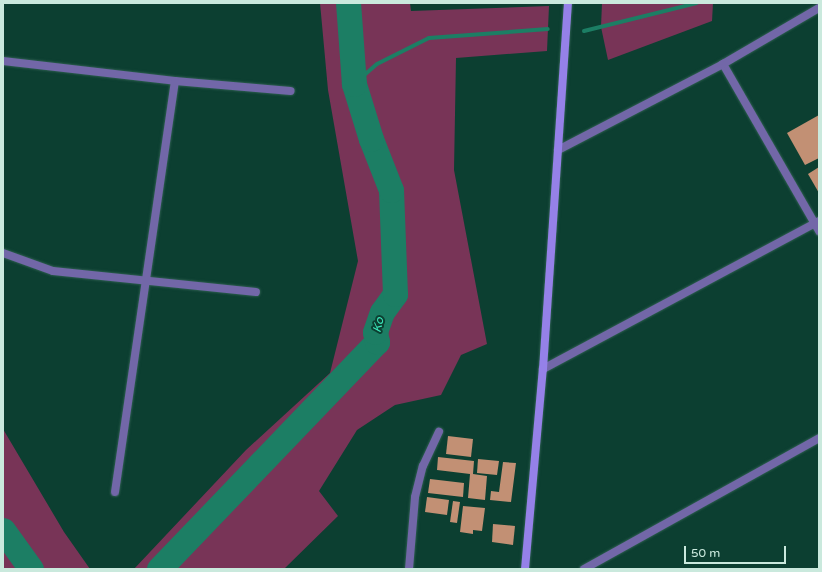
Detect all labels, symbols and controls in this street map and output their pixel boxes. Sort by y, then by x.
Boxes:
water label: Ko [370,316,388,334]
scale bar [686,538,788,564]
text: 50 m [691,546,720,560]

